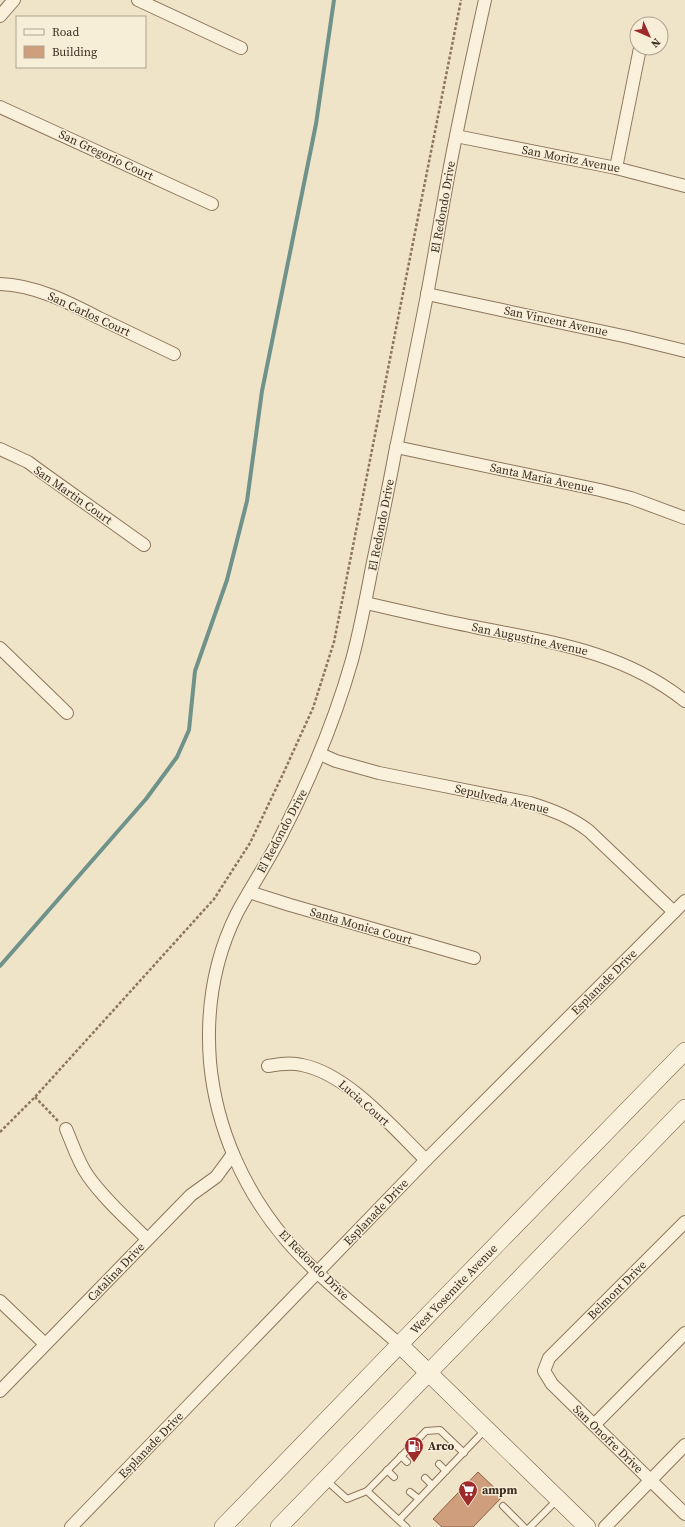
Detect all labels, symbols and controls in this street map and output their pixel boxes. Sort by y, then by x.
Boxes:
legend [16,16,146,68]
north arrow [629,16,669,56]
text: Road [52,24,79,40]
text: N [648,35,664,51]
text: Building [52,44,97,60]
street label: San Gregorio Court [56,126,156,184]
street label: San Moritz Avenue [521,142,621,176]
street label: El Redondo Drive [427,160,459,254]
street label: San Carlos Court [45,288,133,340]
street label: San Vincent Avenue [503,302,609,340]
street label: Santa Maria Avenue [489,459,595,497]
street label: San Martin Court [31,462,115,528]
street label: El Redondo Drive [364,478,398,572]
street label: San Augustine Avenue [470,619,590,659]
street label: Sepulveda Avenue [453,780,551,818]
street label: El Redondo Drive [253,786,311,876]
street label: Santa Monica Court [308,904,414,948]
street label: Esplanade Drive [568,946,640,1018]
street label: Lucia Court [335,1077,393,1130]
street label: Esplanade Drive [340,1175,412,1249]
street label: El Redondo Drive [275,1226,353,1304]
street label: Catalina Drive [84,1239,148,1305]
street label: West Yosemite Avenue [407,1241,501,1337]
street label: Belmont Drive [584,1257,650,1323]
street label: San Onofre Drive [569,1401,647,1477]
street label: Esplanade Drive [115,1408,187,1482]
fuel station icon: Arco [403,1435,425,1463]
place label: Arco [428,1438,455,1454]
supermarket icon: ampm [457,1479,479,1507]
place label: ampm [482,1482,517,1498]

